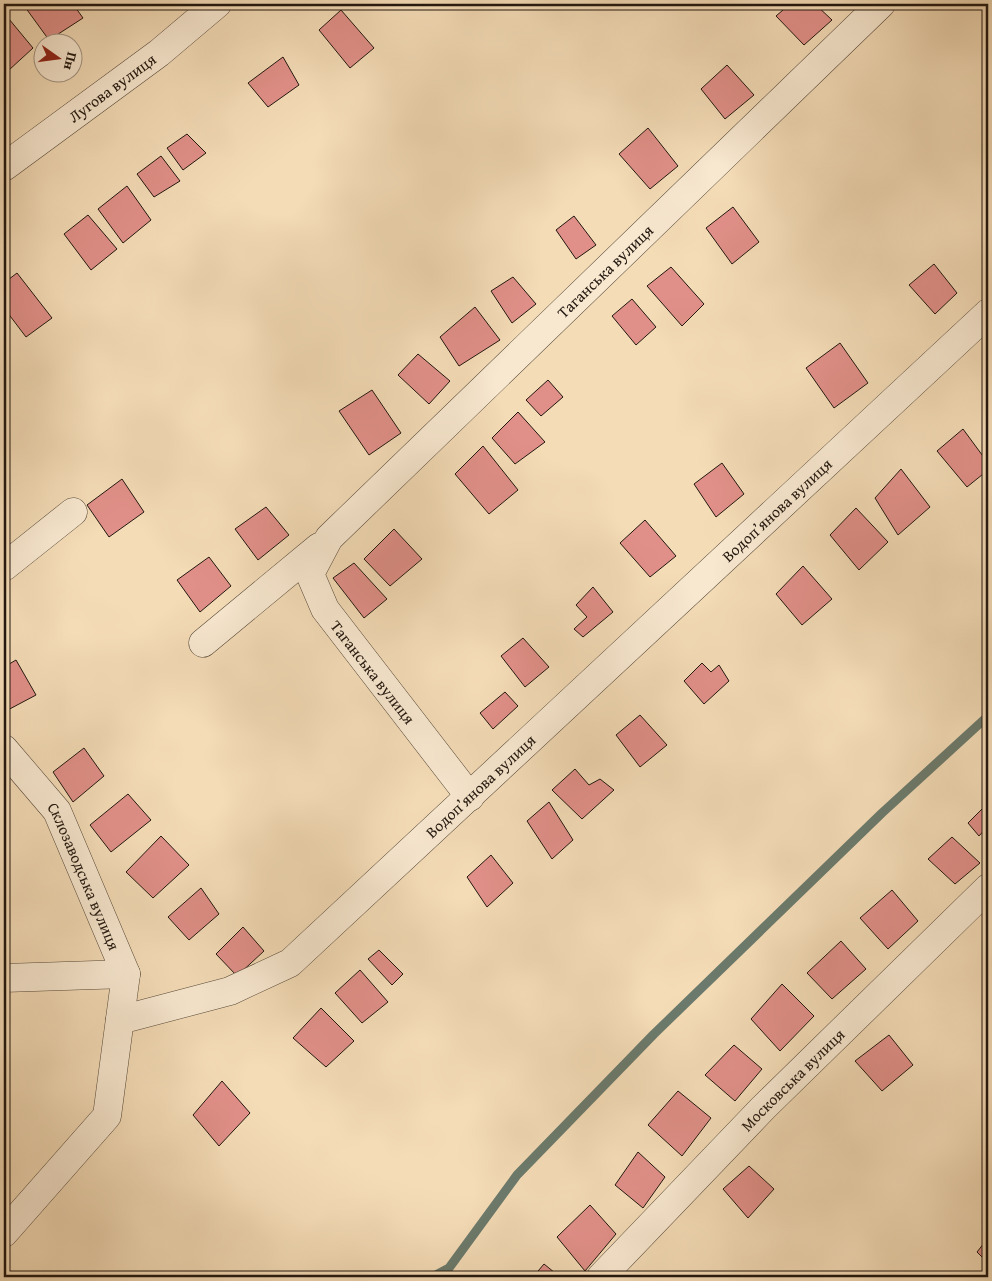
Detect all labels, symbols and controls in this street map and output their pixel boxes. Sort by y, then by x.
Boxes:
north arrow [32,32,82,82]
street label: Лугова вулиця [63,47,161,128]
text: Пн [59,50,82,73]
street label: Таганська вулиця [551,219,658,324]
street label: Водоп’янова вулиця [716,452,837,567]
street label: Таганська вулиця [325,615,421,729]
street label: Водоп’янова вулиця [420,728,541,843]
street label: Склозаводська вулиця [42,796,127,954]
street label: Московська вулиця [735,1023,850,1137]

